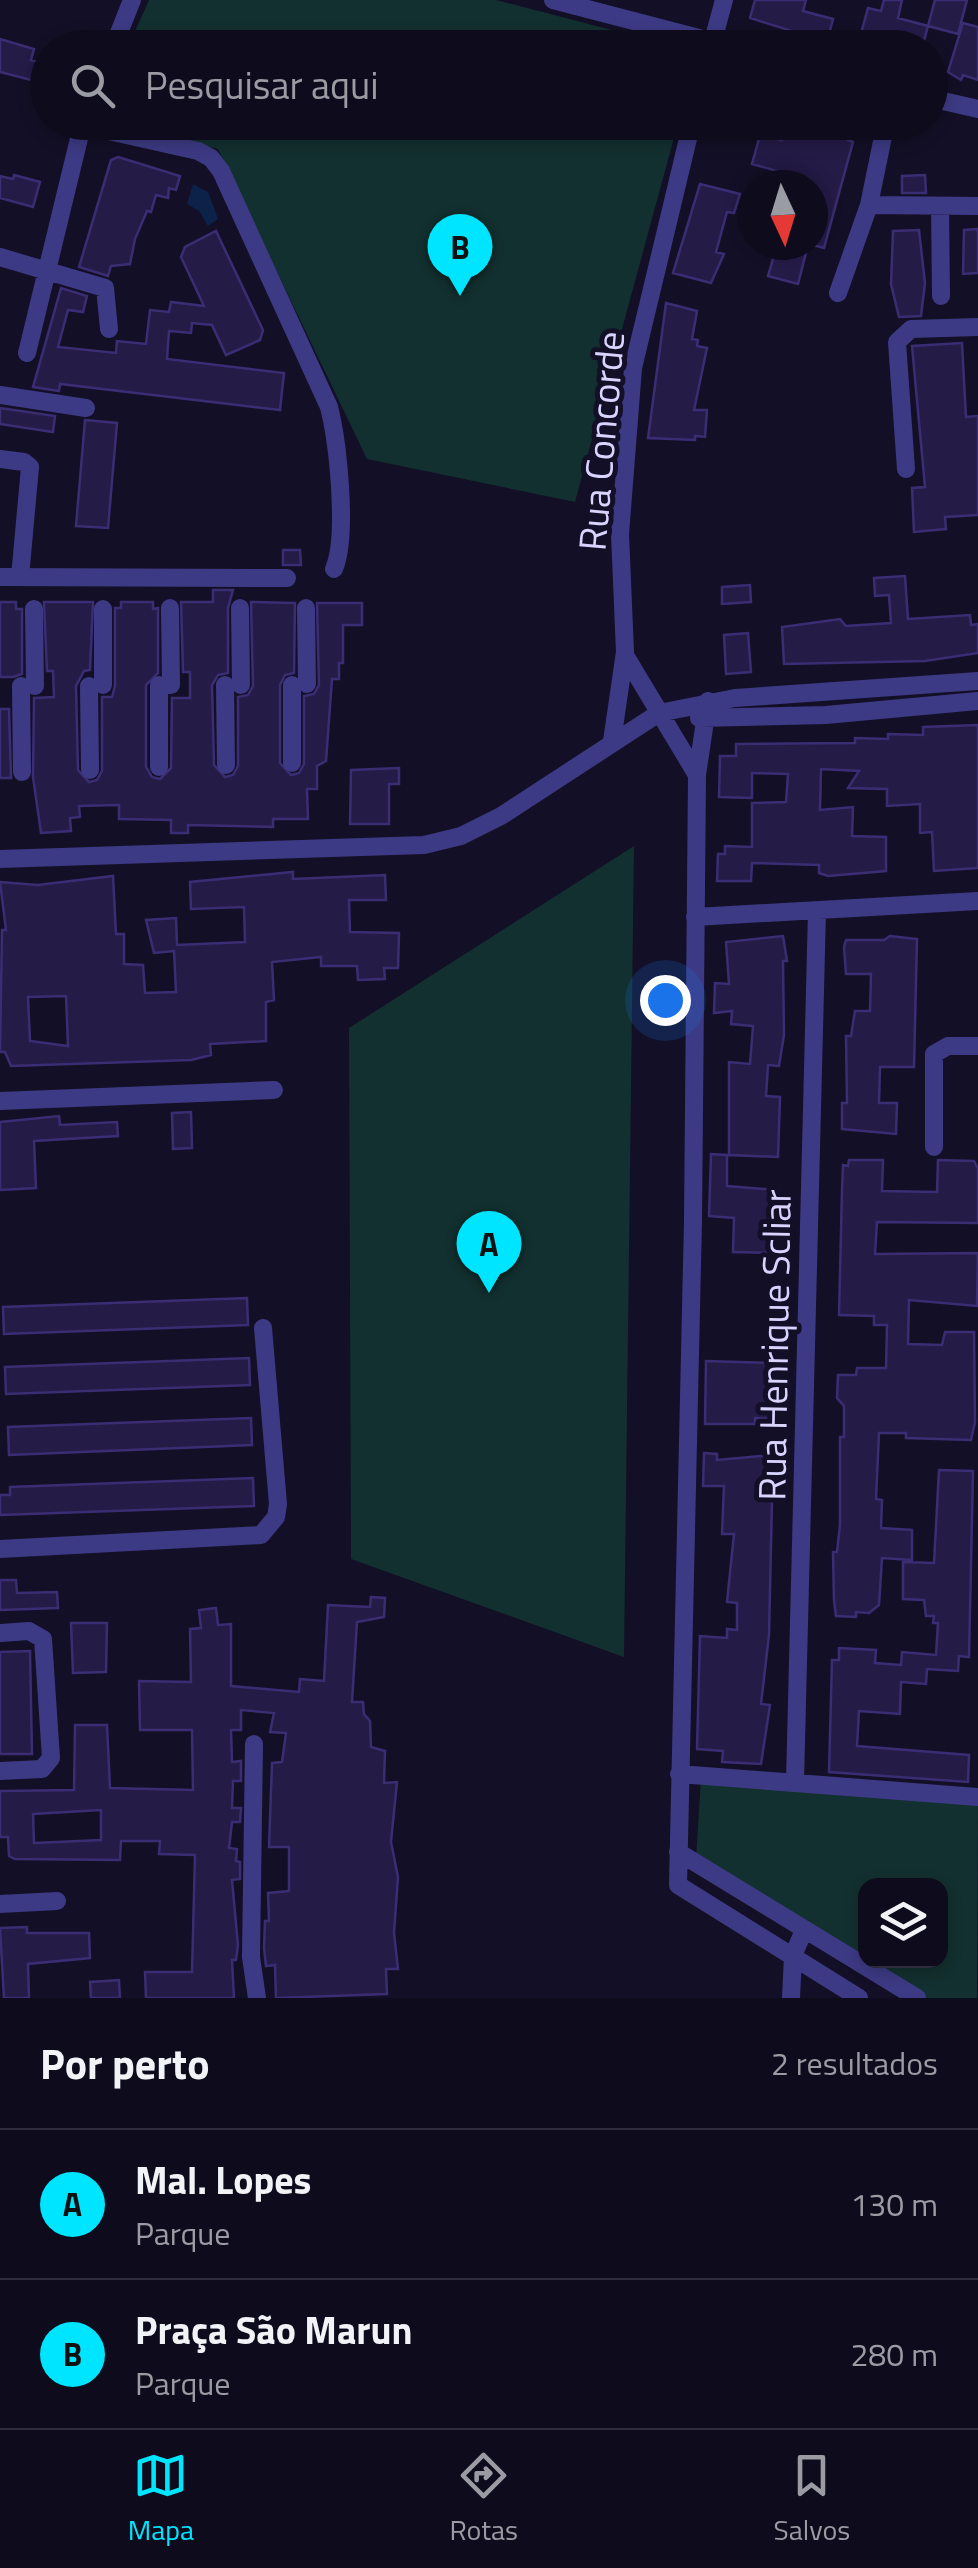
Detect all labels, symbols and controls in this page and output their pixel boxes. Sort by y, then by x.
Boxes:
search box [30,30,948,140]
text: Pesquisar aqui [145,56,378,114]
icon: search [65,58,120,113]
north arrow [738,170,828,260]
pin: B [428,214,492,296]
street label: Rua Concorde [563,329,639,553]
your location [640,975,691,1026]
street label: Rua Henrique Scliar [742,1189,806,1501]
pin: A [456,1210,522,1293]
map controls [858,1878,948,1968]
button: layers [858,1878,948,1968]
text: Por perto [40,2031,209,2095]
text: 2 resultados [771,2039,938,2087]
text: Mal. Lopes [135,2151,312,2209]
text: A [63,2180,82,2228]
text: 130 m [850,2180,938,2228]
text: Parque [135,2209,231,2257]
text: Praça São Marun [135,2301,413,2359]
text: B [63,2330,82,2378]
text: 280 m [850,2330,938,2378]
text: Parque [135,2359,231,2407]
tab: Mapa [128,2448,194,2551]
tab: Rotas [450,2448,518,2551]
tab: Salvos [774,2448,850,2551]

